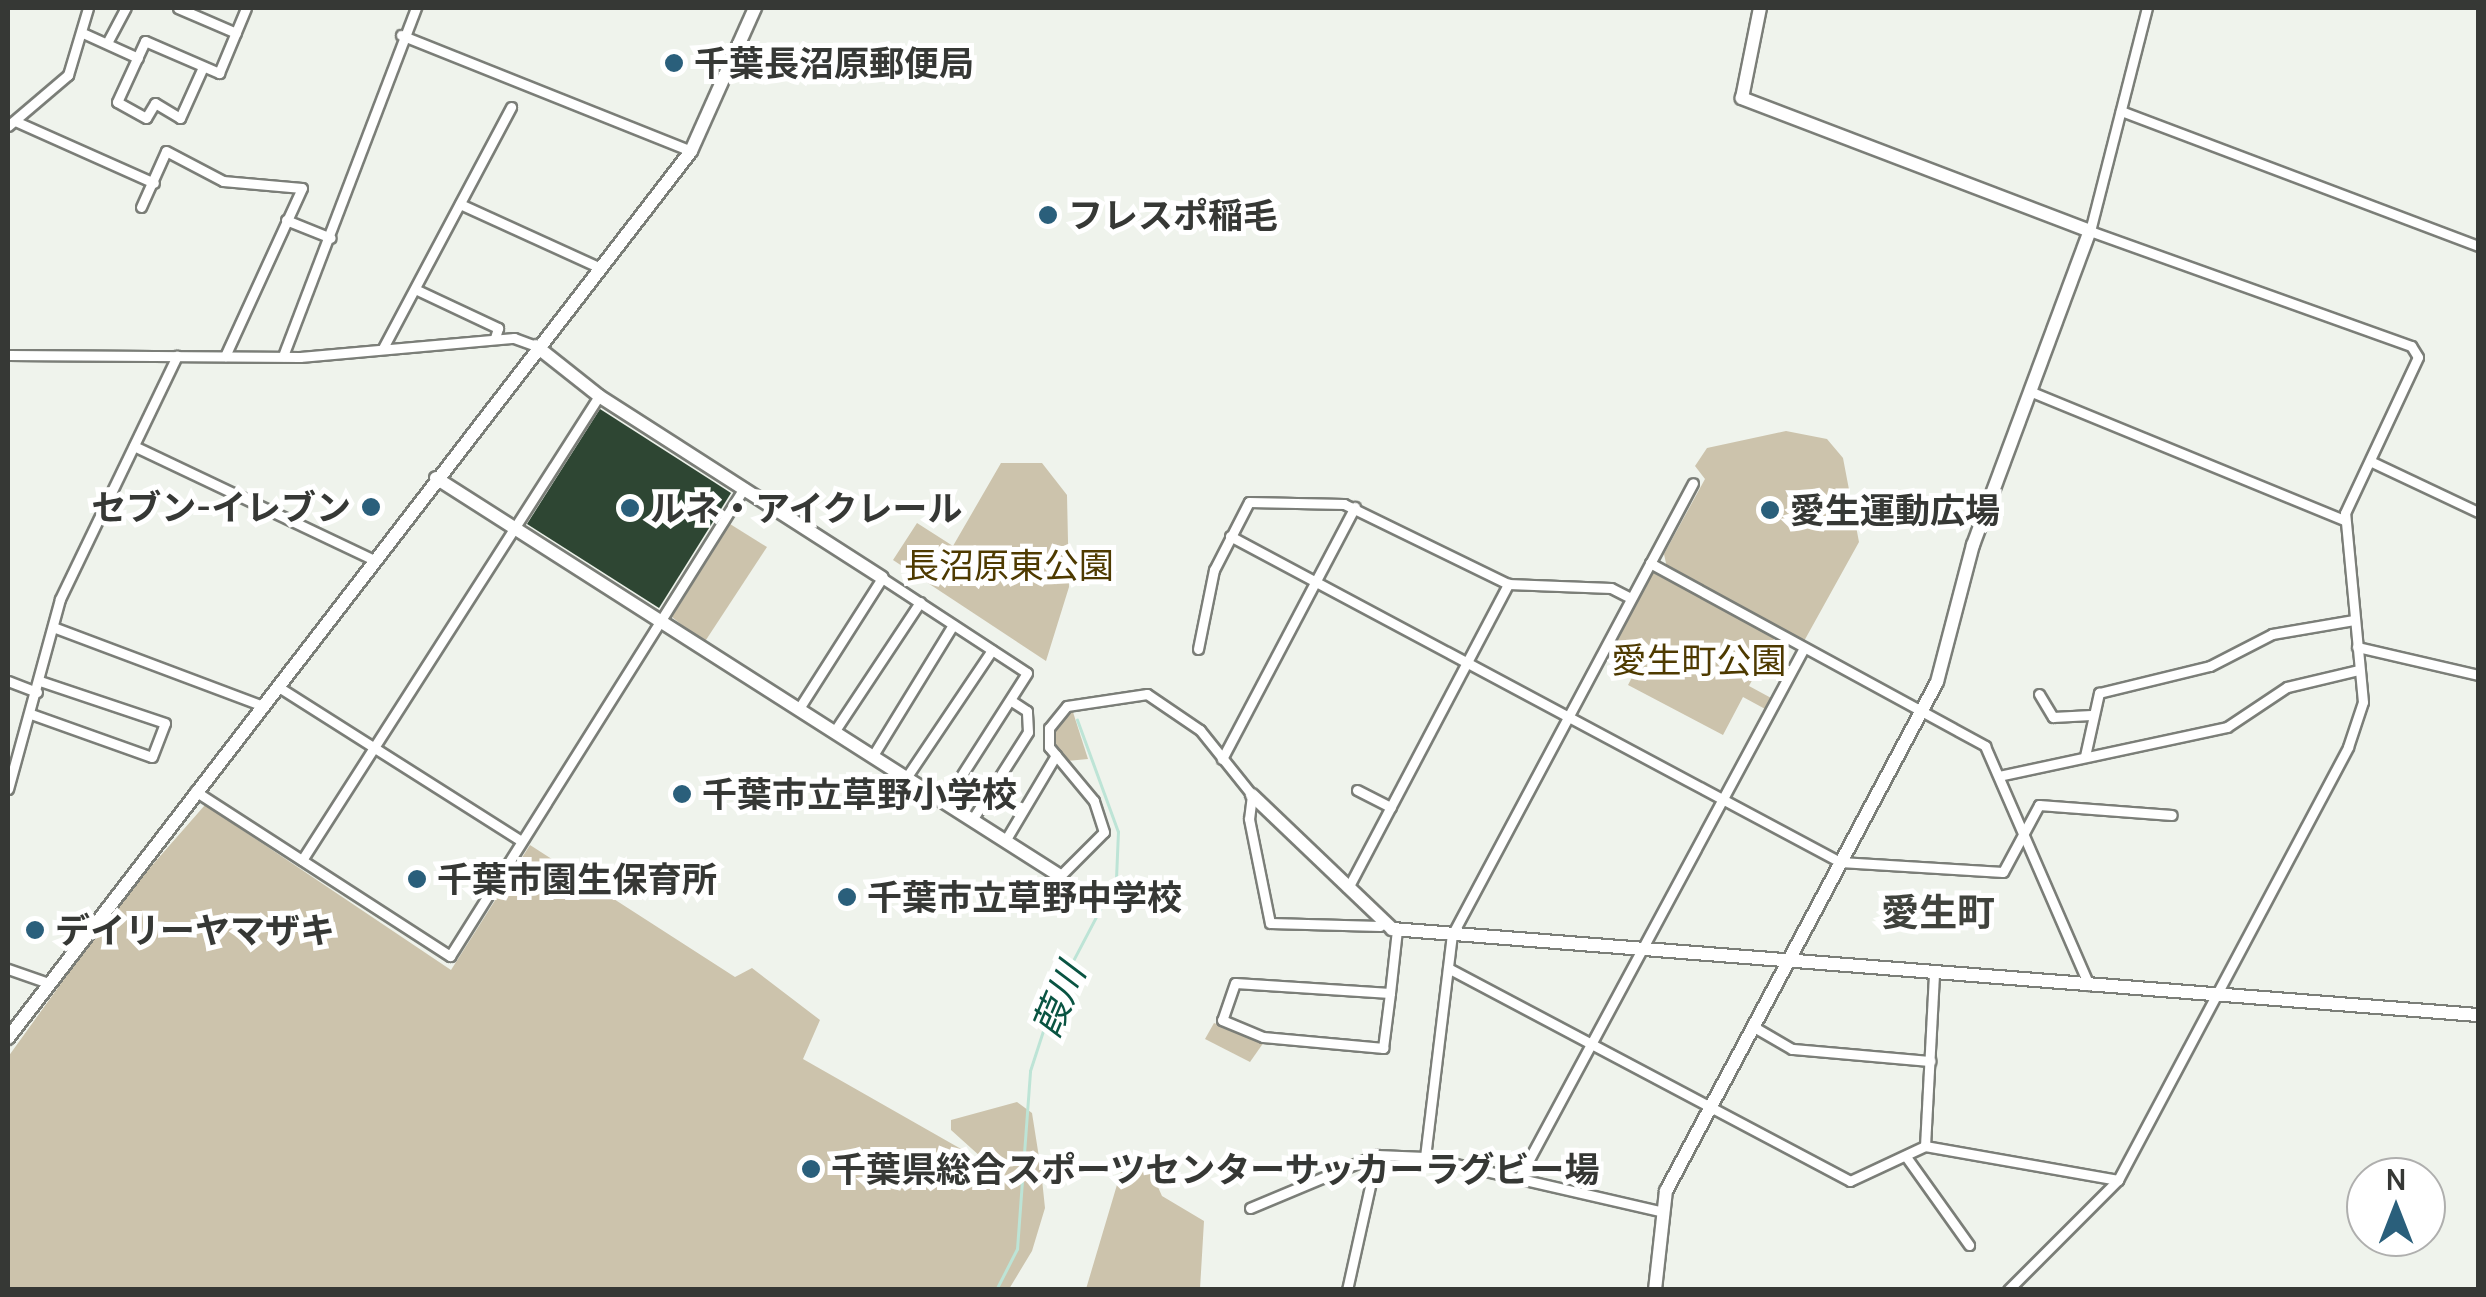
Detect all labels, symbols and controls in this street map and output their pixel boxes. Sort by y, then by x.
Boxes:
place label: 千葉長沼原郵便局 [694,42,974,84]
marker: 千葉長沼原郵便局 [663,52,685,74]
place label: フレスポ稲毛 [1068,194,1278,236]
marker: フレスポ稲毛 [1037,204,1059,226]
place label: セブン-イレブン [91,486,351,528]
place label: ルネ・アイクレール [650,487,965,529]
place label: 愛生運動広場 [1790,489,2000,531]
marker: セブン-イレブン [360,496,382,518]
marker: ルネ・アイクレール [619,497,641,519]
marker: 愛生運動広場 [1759,499,1781,521]
park label: 長沼原東公園 [904,544,1114,586]
park label: 愛生町公園 [1612,639,1786,681]
place label: 千葉市立草野小学校 [702,773,1017,815]
marker: 千葉市立草野小学校 [671,783,693,805]
place label: 千葉市園生保育所 [437,858,717,900]
marker: 千葉市園生保育所 [406,868,428,890]
place label: 千葉市立草野中学校 [867,876,1182,918]
marker: 千葉市立草野中学校 [836,886,858,908]
district label: 愛生町 [1881,889,1995,935]
place label: デイリーヤマザキ [55,909,335,951]
marker: デイリーヤマザキ [24,919,46,941]
water label: 葭川 [1022,956,1094,1044]
place label: 千葉県総合スポーツセンターサッカーラグビー場 [831,1148,1601,1190]
north arrow [2346,1157,2446,1257]
marker: 千葉県総合スポーツセンターサッカーラグビー場 [800,1158,822,1180]
text: N [2386,1160,2406,1198]

